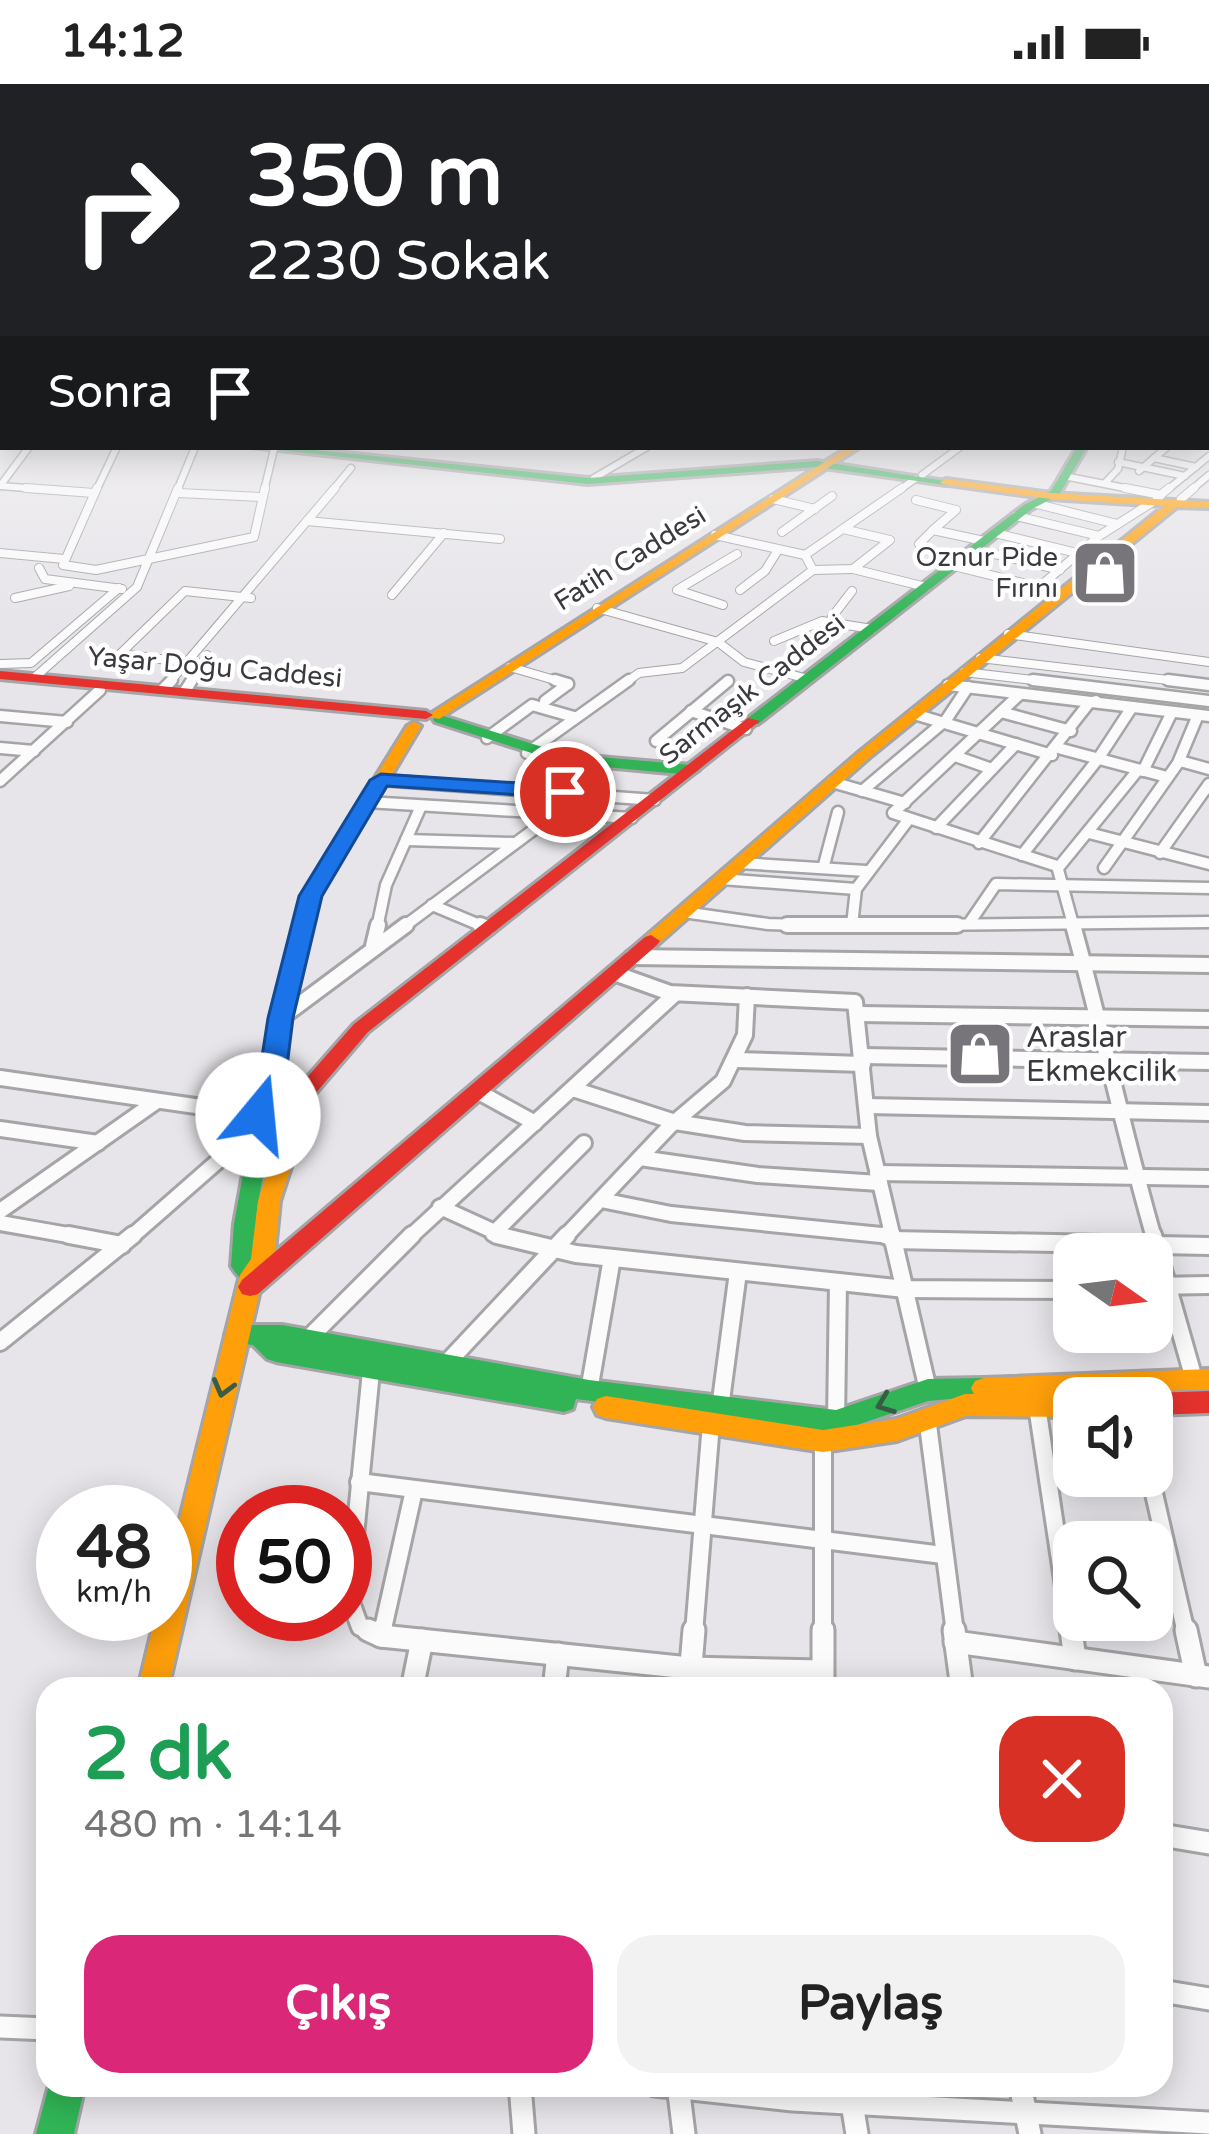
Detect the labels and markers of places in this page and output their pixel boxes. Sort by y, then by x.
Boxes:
shop icon: Oznur Pide Fırını [1070,538,1140,608]
place label: Oznur Pide Fırını [916,541,1058,605]
pin [514,741,616,843]
shop icon: Araslar Ekmekcilik [945,1019,1015,1089]
place label: Araslar Ekmekcilik [1026,1019,1177,1090]

